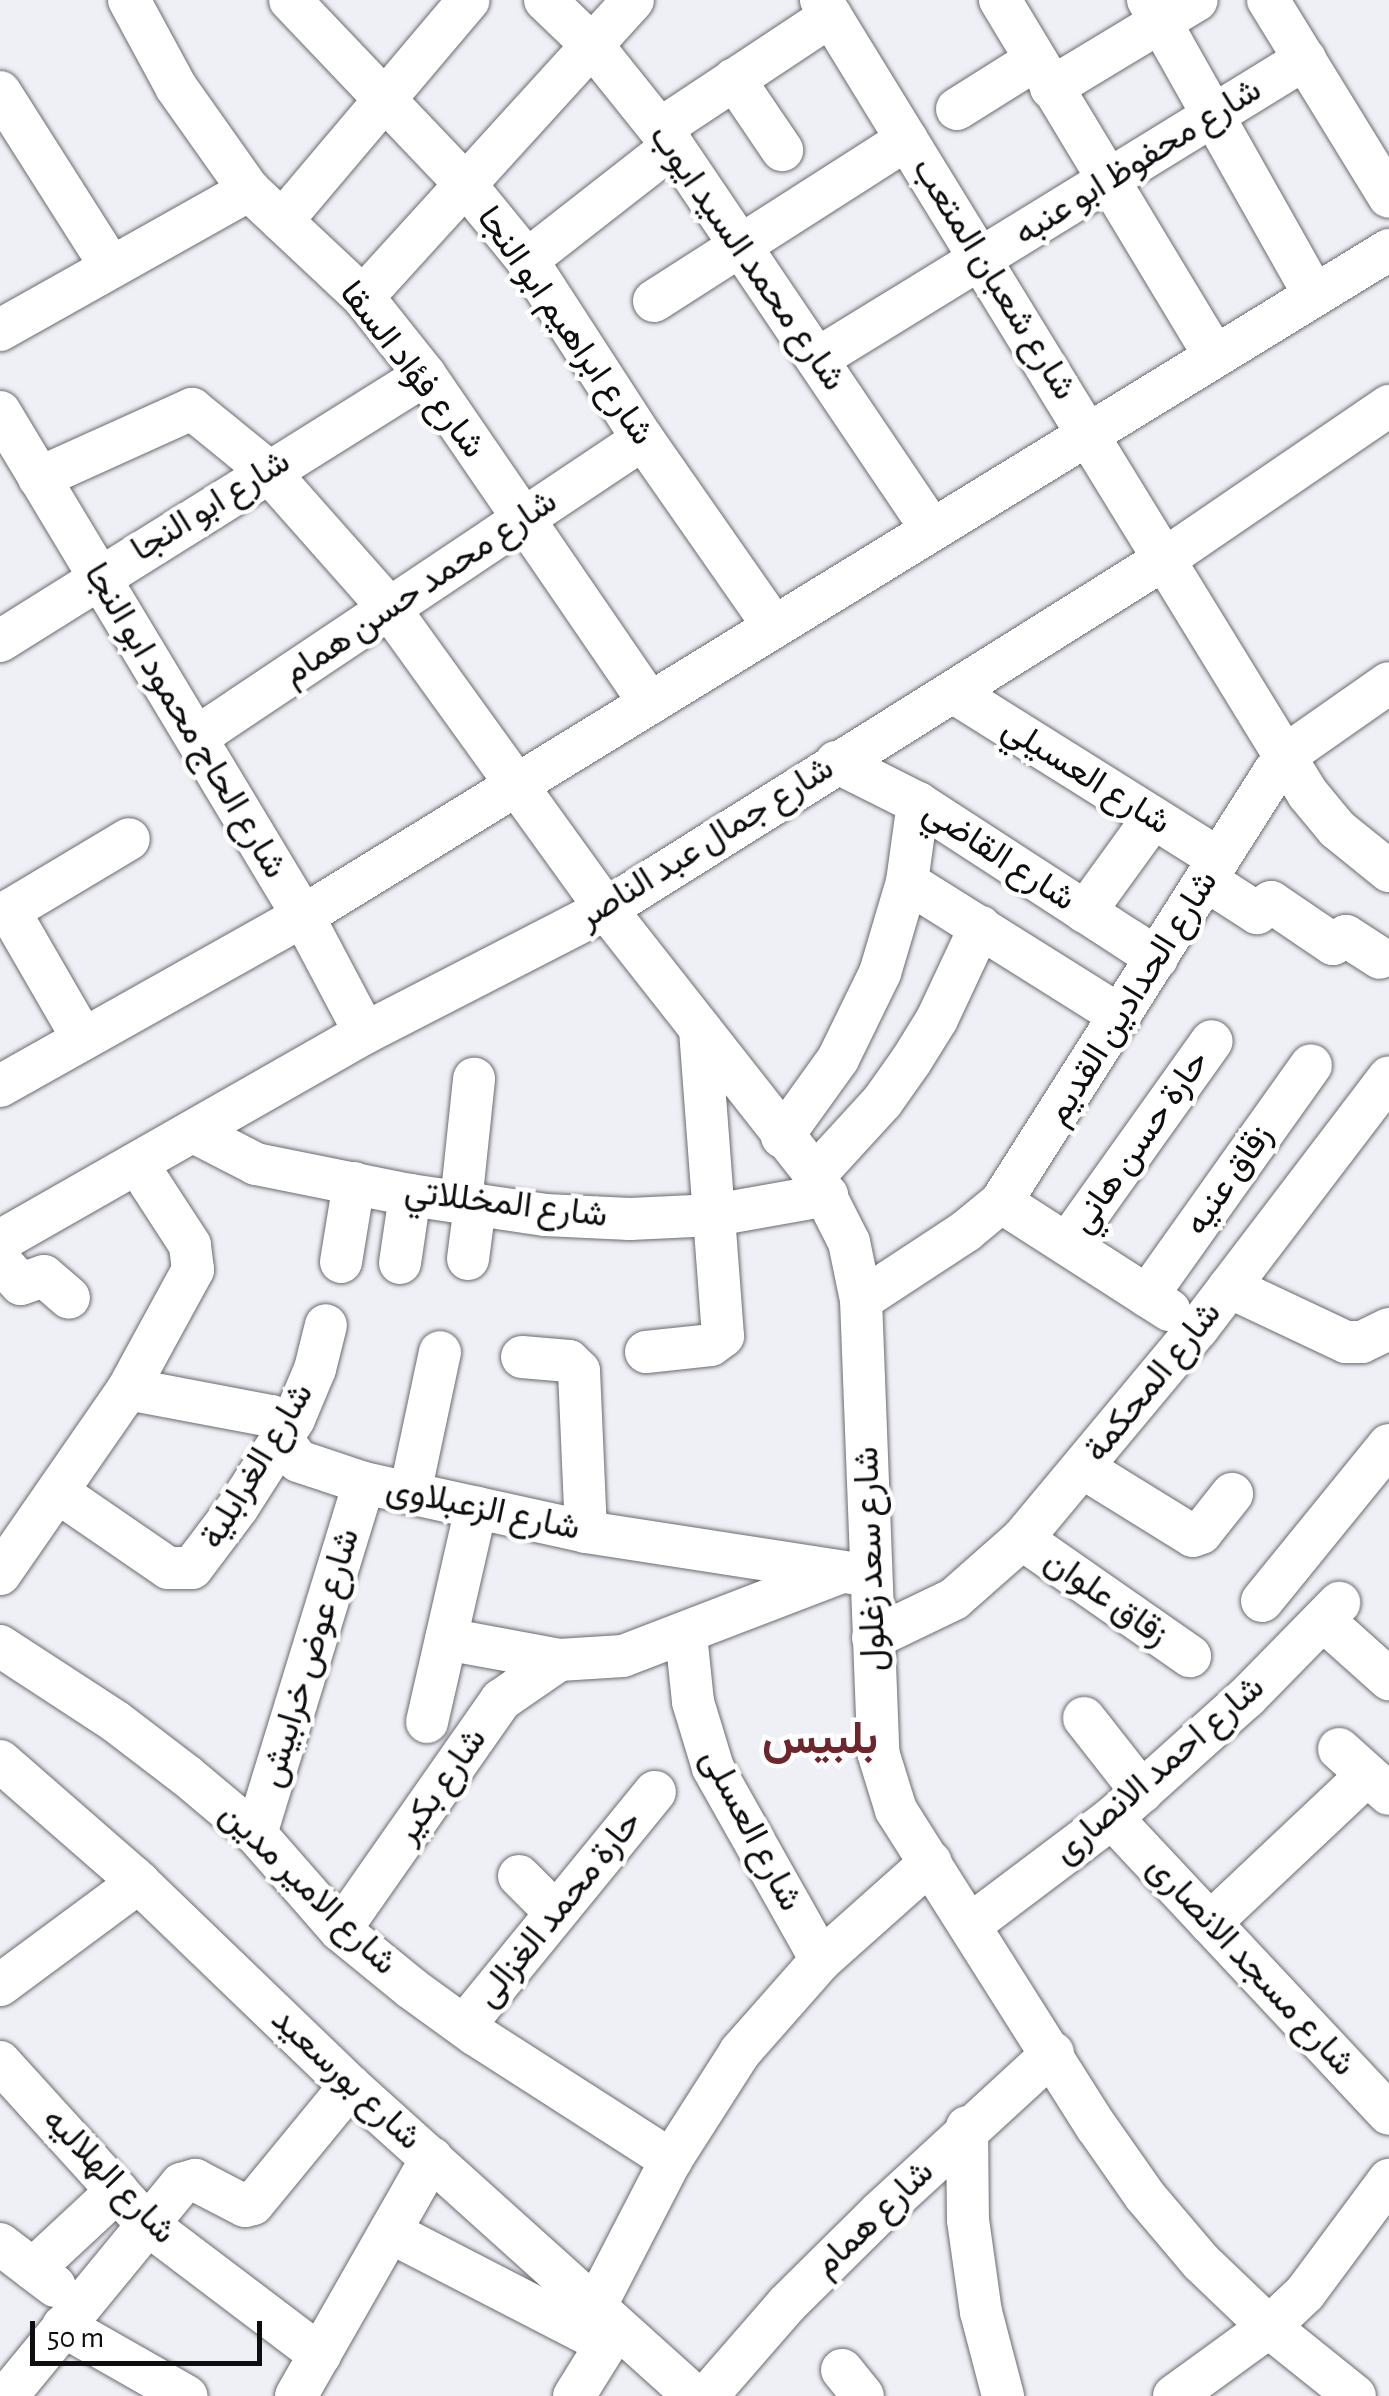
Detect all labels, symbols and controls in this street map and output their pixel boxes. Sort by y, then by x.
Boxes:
street label: شارع محفوظ ابو عنبه [1007,69,1269,255]
street label: شارع محمد السيد ايوب [639,117,855,399]
street label: شارع شعبان المتعب [903,150,1085,408]
street label: شارع ابراهيم ابو النجا [467,199,663,453]
street label: شارع فؤاد السقا [330,273,494,467]
street label: شارع ابو النجا [124,441,298,571]
street label: شارع محمد حسن همام [275,481,565,695]
street label: شارع الحاج محمود ابو النجا [74,556,296,886]
street label: شارع العسيلي [994,708,1178,844]
street label: شارع جمال عبد الناصر [570,747,842,939]
street label: شارع القاضي [915,791,1083,921]
street label: شارع الحدادين القديم [1037,863,1227,1133]
street label: حارة حسن هاني [1061,1042,1219,1242]
street label: زقاق عنيه [1176,1116,1282,1244]
street label: شارع المخللاتي [402,1171,610,1237]
street label: شارع المحكمة [1076,1293,1230,1471]
street label: شارع الغرابلية [191,1375,323,1557]
street label: شارع سعد زغلول [846,1446,896,1672]
street label: شارع الزعبلاوى [382,1468,584,1550]
street label: شارع عوض خرابيش [251,1524,369,1792]
street label: زقاق علوان [1036,1540,1176,1656]
street label: شارع احمد الانصارى [1045,1667,1273,1873]
district label: بلبيس [762,1713,878,1767]
street label: شارع بكير [386,1720,496,1852]
street label: شارع العسلى [691,1742,811,1918]
street label: شارع الامير مدين [210,1794,406,1984]
street label: حارة محمد الغزالى [467,1802,651,2016]
street label: شارع مسجد الانصارى [1138,1847,1364,2085]
street label: شارع بورسعيد [262,1999,430,2159]
street label: شارع الهلاليه [34,2099,184,2253]
street label: شارع همام [805,2152,943,2286]
scale bar [35,2301,268,2363]
text: 50 m [47,2323,104,2353]

